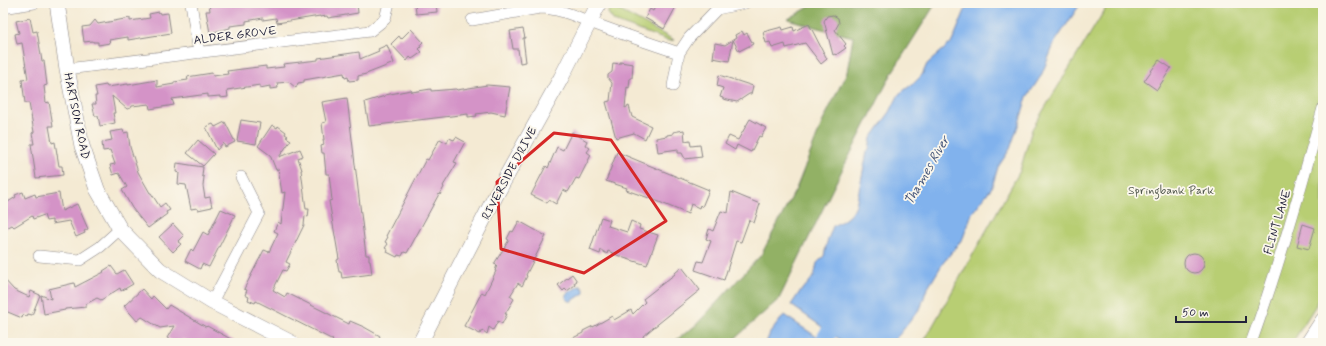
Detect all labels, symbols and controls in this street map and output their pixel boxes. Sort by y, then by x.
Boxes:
street label: ALDER GROVE [193,23,278,49]
street label: HARTSON ROAD [59,72,93,161]
street label: RIVERSIDE DRIVE [479,124,541,223]
water label: Thames River [901,132,955,208]
park label: Springbank Park [1128,183,1214,200]
street label: FLINT LANE [1260,187,1296,257]
scale bar [1176,298,1246,324]
text: 50 m [1182,305,1209,321]

